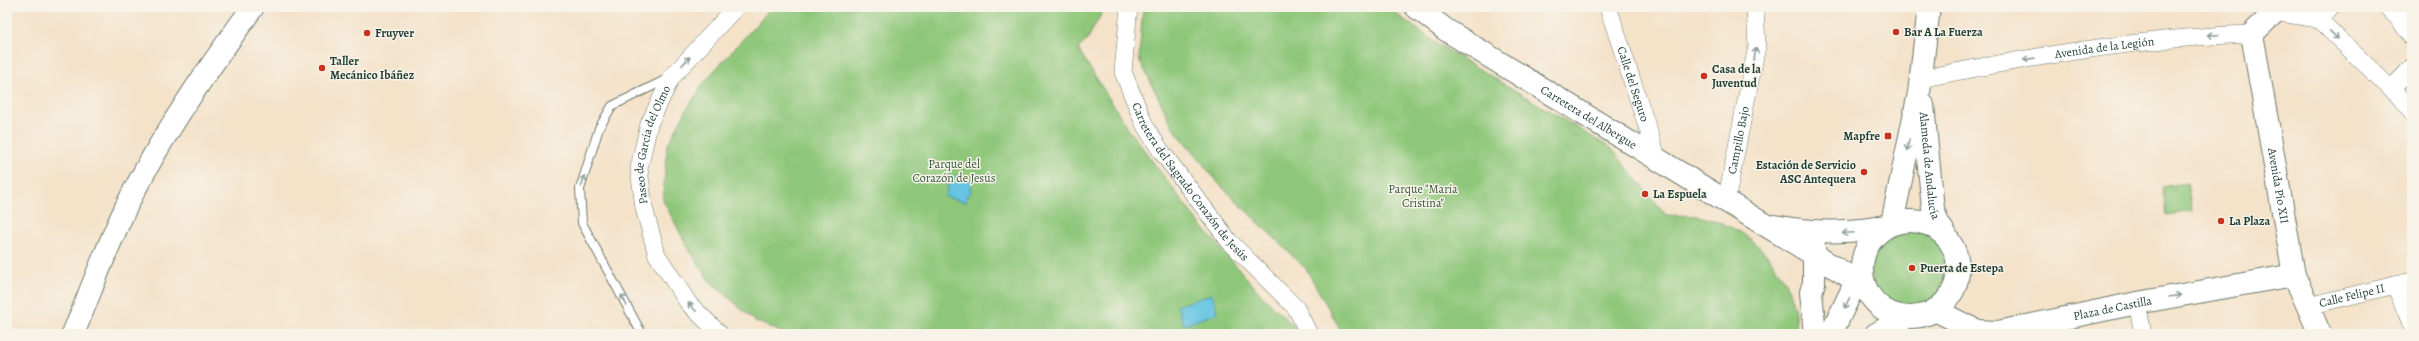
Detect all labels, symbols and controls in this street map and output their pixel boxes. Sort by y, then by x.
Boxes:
place label: Bar A La Fuerza [1904,24,1983,40]
place label: Fruyver [375,25,414,41]
marker: Bar A La Fuerza [1891,27,1901,37]
marker: Fruyver [362,28,372,38]
one-way arrow [2329,30,2339,40]
one-way arrow [2207,32,2220,39]
street label: Avenida de la Legión [2052,33,2155,62]
street label: Calle del Seguro [1613,44,1653,124]
one-way arrow [1752,48,1760,61]
place label: Taller Mecánico Ibáñez [330,53,415,83]
one-way arrow [681,56,690,67]
one-way arrow [2023,56,2036,64]
place label: Casa de la Juventud [1712,61,1761,91]
marker: Taller Mecánico Ibáñez [317,63,327,73]
marker: Casa de la Juventud [1699,71,1709,81]
street label: Carretera del Albergue [1537,82,1640,153]
street label: Paseo de García del Olmo [631,83,674,205]
street label: Carretera del Sagrado Corazón de Jesús [1128,100,1253,265]
street label: Campillo Bajo [1724,105,1753,176]
street label: Alameda de Andalucía [1916,110,1944,222]
place label: Mapfre [1843,128,1880,144]
marker: Mapfre [1883,131,1893,141]
one-way arrow [1904,138,1912,151]
street label: Avenida Pío XII [2264,146,2293,225]
park label: Parque del Corazón de Jesús [913,156,996,186]
place label: Estación de Servicio ASC Antequera [1756,157,1856,187]
marker: Estación de Servicio ASC Antequera [1859,167,1869,177]
one-way arrow [580,175,587,188]
park label: Parque "María Cristina" [1388,181,1458,211]
place label: La Espuela [1653,186,1707,202]
marker: La Espuela [1640,189,1650,199]
place label: La Plaza [2229,213,2271,229]
marker: La Plaza [2216,216,2226,226]
one-way arrow [1842,229,1855,236]
place label: Puerta de Estepa [1920,260,2004,276]
marker: Puerta de Estepa [1907,263,1917,273]
street label: Calle Felipe II [2317,280,2386,311]
street label: Plaza de Castilla [2072,292,2153,324]
one-way arrow [2168,292,2181,300]
one-way arrow [620,294,627,306]
one-way arrow [1843,296,1850,308]
one-way arrow [687,302,697,312]

